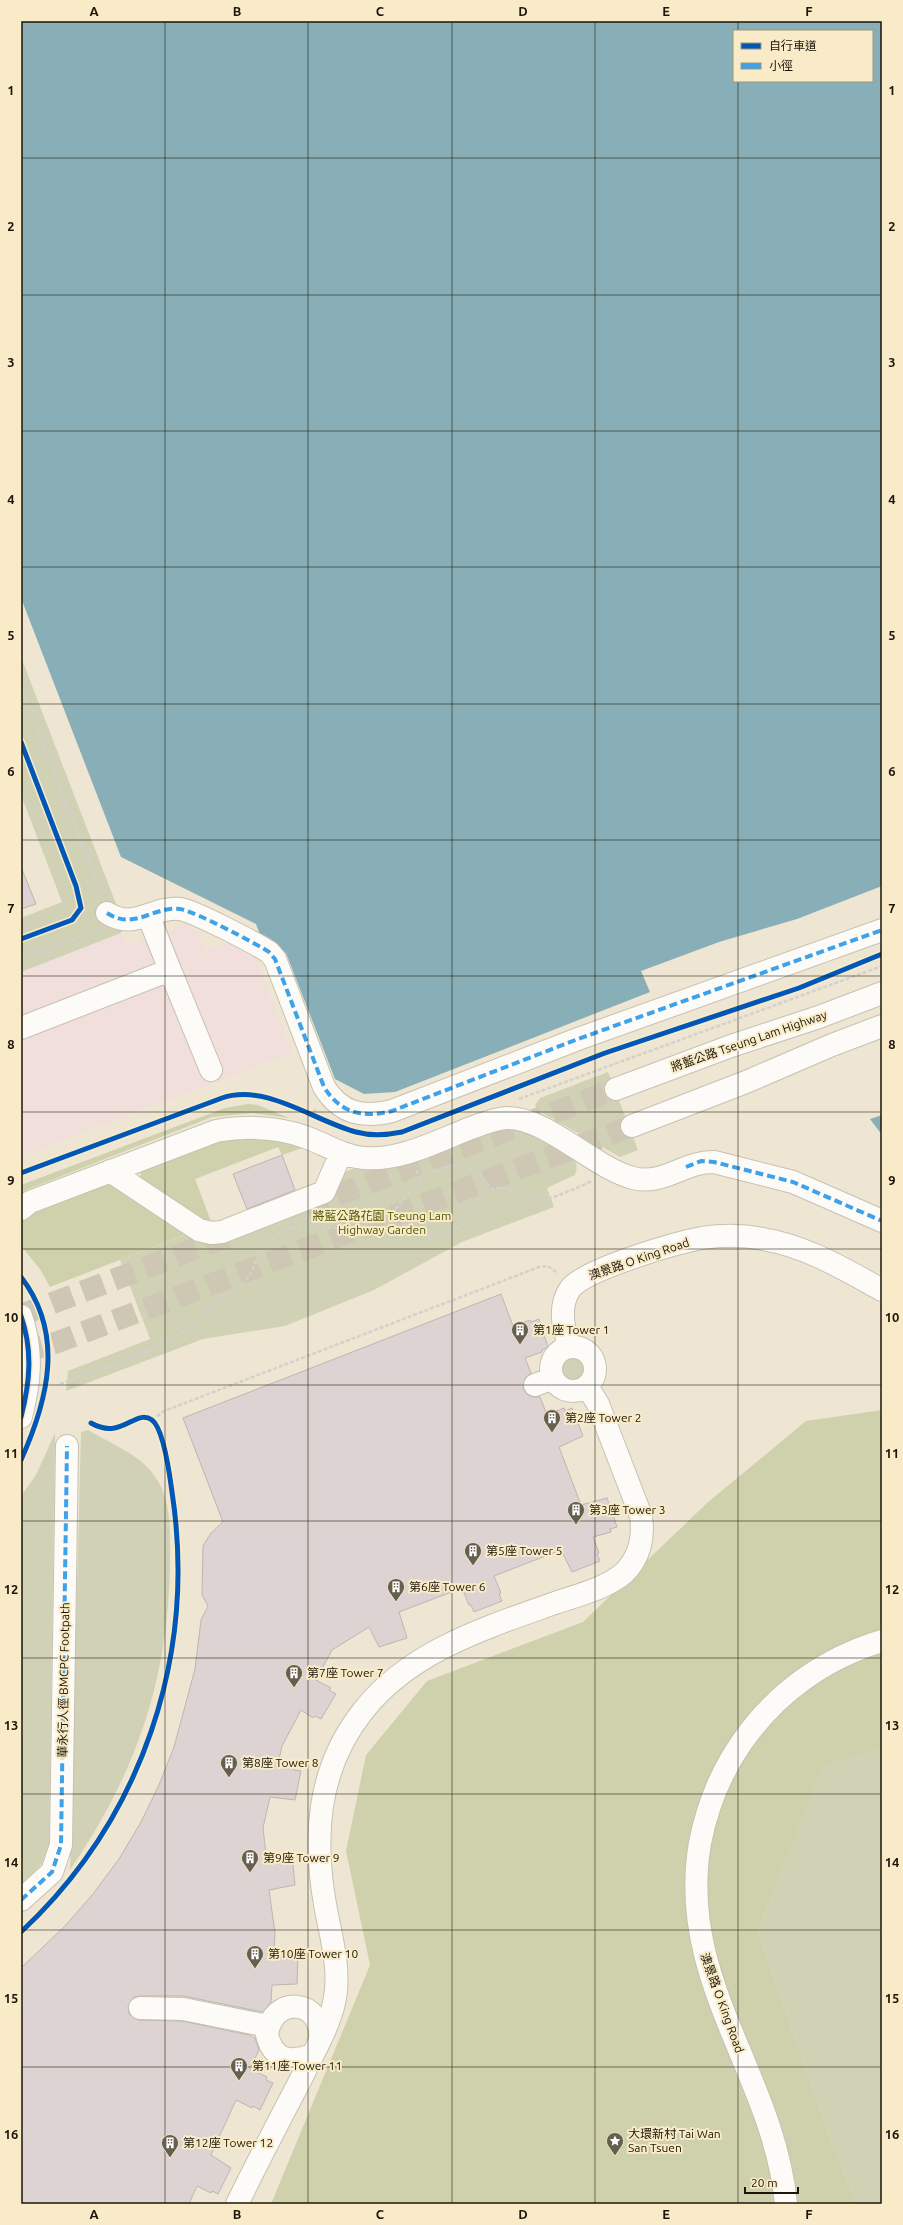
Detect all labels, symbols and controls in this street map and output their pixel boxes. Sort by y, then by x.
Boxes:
text: A [89,4,99,18]
text: B [233,4,242,18]
text: C [376,4,385,18]
text: D [518,4,528,18]
text: E [662,4,670,18]
text: F [805,4,813,18]
legend [733,30,873,82]
text: 自行車道 [769,39,817,52]
text: 小徑 [769,59,793,72]
text: 1 [7,83,15,97]
text: 1 [888,83,896,97]
text: 2 [7,219,15,233]
text: 2 [888,219,896,233]
text: 3 [7,355,15,369]
text: 3 [888,355,896,369]
text: 4 [7,492,15,506]
text: 4 [888,492,896,506]
text: 5 [7,628,15,642]
text: 5 [888,628,896,642]
text: 6 [7,764,15,778]
text: 6 [888,764,896,778]
text: 7 [7,901,15,915]
text: 7 [888,901,896,915]
street label: 將藍公路 Tseung Lam Highway [669,1008,829,1073]
text: 8 [7,1037,15,1051]
text: 8 [888,1037,896,1051]
text: 9 [7,1173,15,1187]
text: 9 [888,1173,896,1187]
park label: 將藍公路花園 Tseung Lam Highway Garden [313,1209,451,1236]
street label: 澳景路 O King Road [587,1235,691,1282]
text: 10 [4,1310,18,1324]
text: 10 [885,1310,899,1324]
building icon: 第1座 Tower 1 [510,1320,530,1345]
place label: 第1座 Tower 1 [533,1323,610,1336]
building icon: 第2座 Tower 2 [542,1408,562,1433]
place label: 第2座 Tower 2 [565,1411,642,1424]
text: 11 [4,1446,18,1460]
text: 11 [885,1446,899,1460]
building icon: 第3座 Tower 3 [566,1500,586,1525]
place label: 第3座 Tower 3 [589,1503,666,1516]
building icon: 第5座 Tower 5 [463,1541,483,1566]
place label: 第5座 Tower 5 [486,1544,563,1557]
building icon: 第6座 Tower 6 [386,1577,406,1602]
place label: 第6座 Tower 6 [409,1580,486,1593]
text: 12 [4,1582,18,1596]
text: 12 [885,1582,899,1596]
street label: 華永行人徑 BMCPC Footpath [56,1602,71,1758]
building icon: 第7座 Tower 7 [284,1663,304,1688]
place label: 第7座 Tower 7 [307,1666,384,1679]
text: 13 [4,1718,18,1732]
text: 13 [885,1718,899,1732]
building icon: 第8座 Tower 8 [219,1753,239,1778]
place label: 第8座 Tower 8 [242,1756,319,1769]
building icon: 第9座 Tower 9 [240,1848,260,1873]
place label: 第9座 Tower 9 [263,1851,340,1864]
text: 14 [4,1855,18,1869]
text: 14 [885,1855,899,1869]
building icon: 第10座 Tower 10 [245,1944,265,1969]
place label: 第10座 Tower 10 [268,1947,358,1960]
street label: 澳景路 O King Road [698,1951,747,2055]
text: 15 [4,1991,18,2005]
text: 15 [885,1991,899,2005]
building icon: 第11座 Tower 11 [229,2056,249,2081]
place label: 第11座 Tower 11 [252,2059,342,2072]
text: 16 [4,2127,18,2141]
place label: 大環新村 Tai Wan San Tsuen [628,2127,721,2154]
text: 16 [885,2127,899,2141]
place icon: 大環新村 Tai Wan San Tsuen [605,2131,625,2156]
building icon: 第12座 Tower 12 [160,2133,180,2158]
place label: 第12座 Tower 12 [183,2136,273,2149]
scale bar [745,2169,798,2195]
text: 20 m [751,2176,778,2189]
text: A [89,2207,99,2221]
text: B [233,2207,242,2221]
text: C [376,2207,385,2221]
text: D [518,2207,528,2221]
text: E [662,2207,670,2221]
text: F [805,2207,813,2221]

